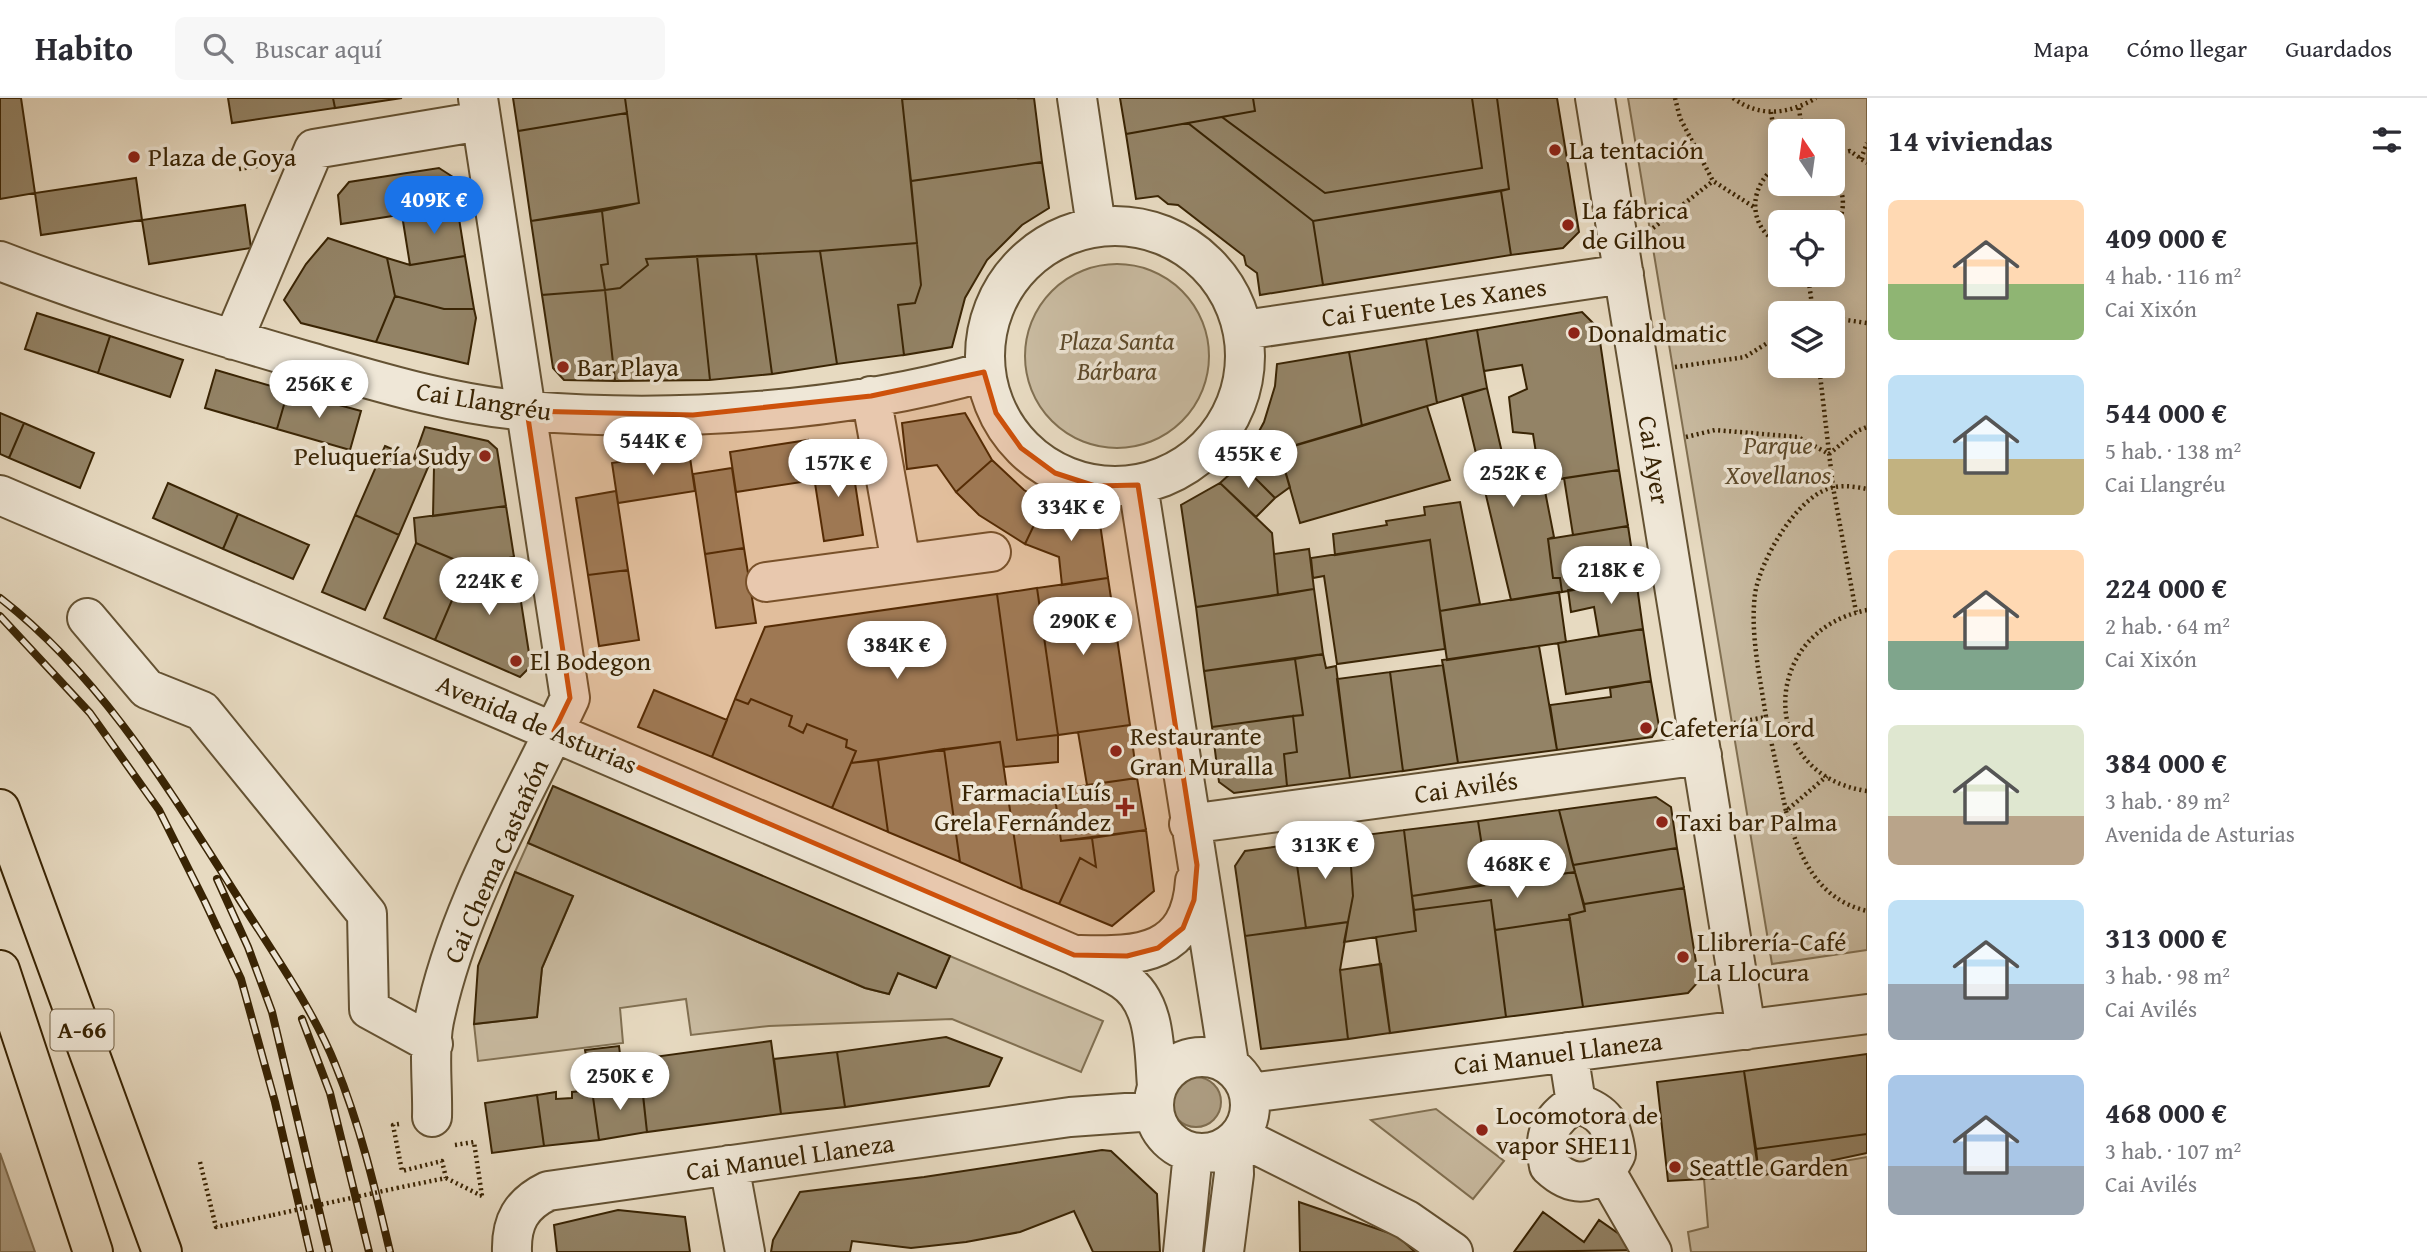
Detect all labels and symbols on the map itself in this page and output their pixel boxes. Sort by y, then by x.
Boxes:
north arrow [1768,119,1844,196]
place label: La tentación [1569,130,1704,169]
place label: Plaza de Goya [148,137,297,176]
marker: La tentación [1547,142,1563,158]
marker: Plaza de Goya [126,149,142,165]
pin: 409K € [377,176,491,236]
place label: La fábrica de Gilhou [1582,190,1689,259]
marker: La fábrica de Gilhou [1560,217,1576,233]
street label: Cai Fuente Les Xanes [1319,266,1549,337]
place label: Donaldmatic [1588,313,1727,352]
park label: Plaza Santa Bárbara [1058,321,1175,390]
marker: Donaldmatic [1566,325,1582,341]
place label: Bar Playa [577,347,680,386]
marker: Bar Playa [555,359,571,375]
pin: 256K € [262,360,376,420]
street label: Cai Llangréu [414,371,554,430]
street label: Cai Ayer [1628,413,1681,507]
pin: 544K € [596,418,710,477]
park label: Parque Xovellanos [1724,425,1832,494]
pin: 455K € [1191,430,1305,490]
place label: Peluquería Sudy [294,436,471,475]
pin: 157K € [781,440,895,499]
marker: Peluquería Sudy [477,448,493,464]
pin: 252K € [1456,450,1570,509]
pin: 334K € [1014,484,1128,543]
pin: 218K € [1554,546,1668,606]
pin: 224K € [432,558,546,617]
pin: 290K € [1026,598,1140,657]
pin: 384K € [840,622,954,681]
place label: El Bodegon [530,641,651,680]
marker: El Bodegon [508,653,524,669]
street label: Avenida de Asturias [431,664,644,783]
place label: Cafetería Lord [1660,708,1815,747]
place label: Restaurante Gran Muralla [1130,716,1274,785]
marker: Cafetería Lord [1638,720,1654,736]
marker: Restaurante Gran Muralla [1108,743,1124,759]
street label: Cai Chema Castañón [433,752,558,969]
street label: Cai Avilés [1412,760,1520,813]
place label: Farmacia Luís Grela Fernández [934,772,1111,841]
marker: Farmacia Luís Grela Fernández [1117,799,1133,815]
place label: Taxi bar Palma [1676,802,1838,841]
marker: Taxi bar Palma [1654,814,1670,830]
pin: 313K € [1268,822,1382,881]
pin: 468K € [1460,840,1574,900]
place label: Llibrería-Café La Llocura [1697,922,1846,991]
marker: Llibrería-Café La Llocura [1675,949,1691,965]
road number: A-66 [50,1010,114,1050]
street label: Cai Manuel Llaneza [1452,1020,1665,1085]
pin: 250K € [563,1052,677,1112]
place label: Locomotora de vapor SHE11 [1496,1095,1658,1164]
marker: Locomotora de vapor SHE11 [1474,1122,1490,1138]
street label: Cai Manuel Llaneza [683,1123,897,1190]
place label: Seattle Garden [1689,1147,1849,1186]
marker: Seattle Garden [1667,1159,1683,1175]

